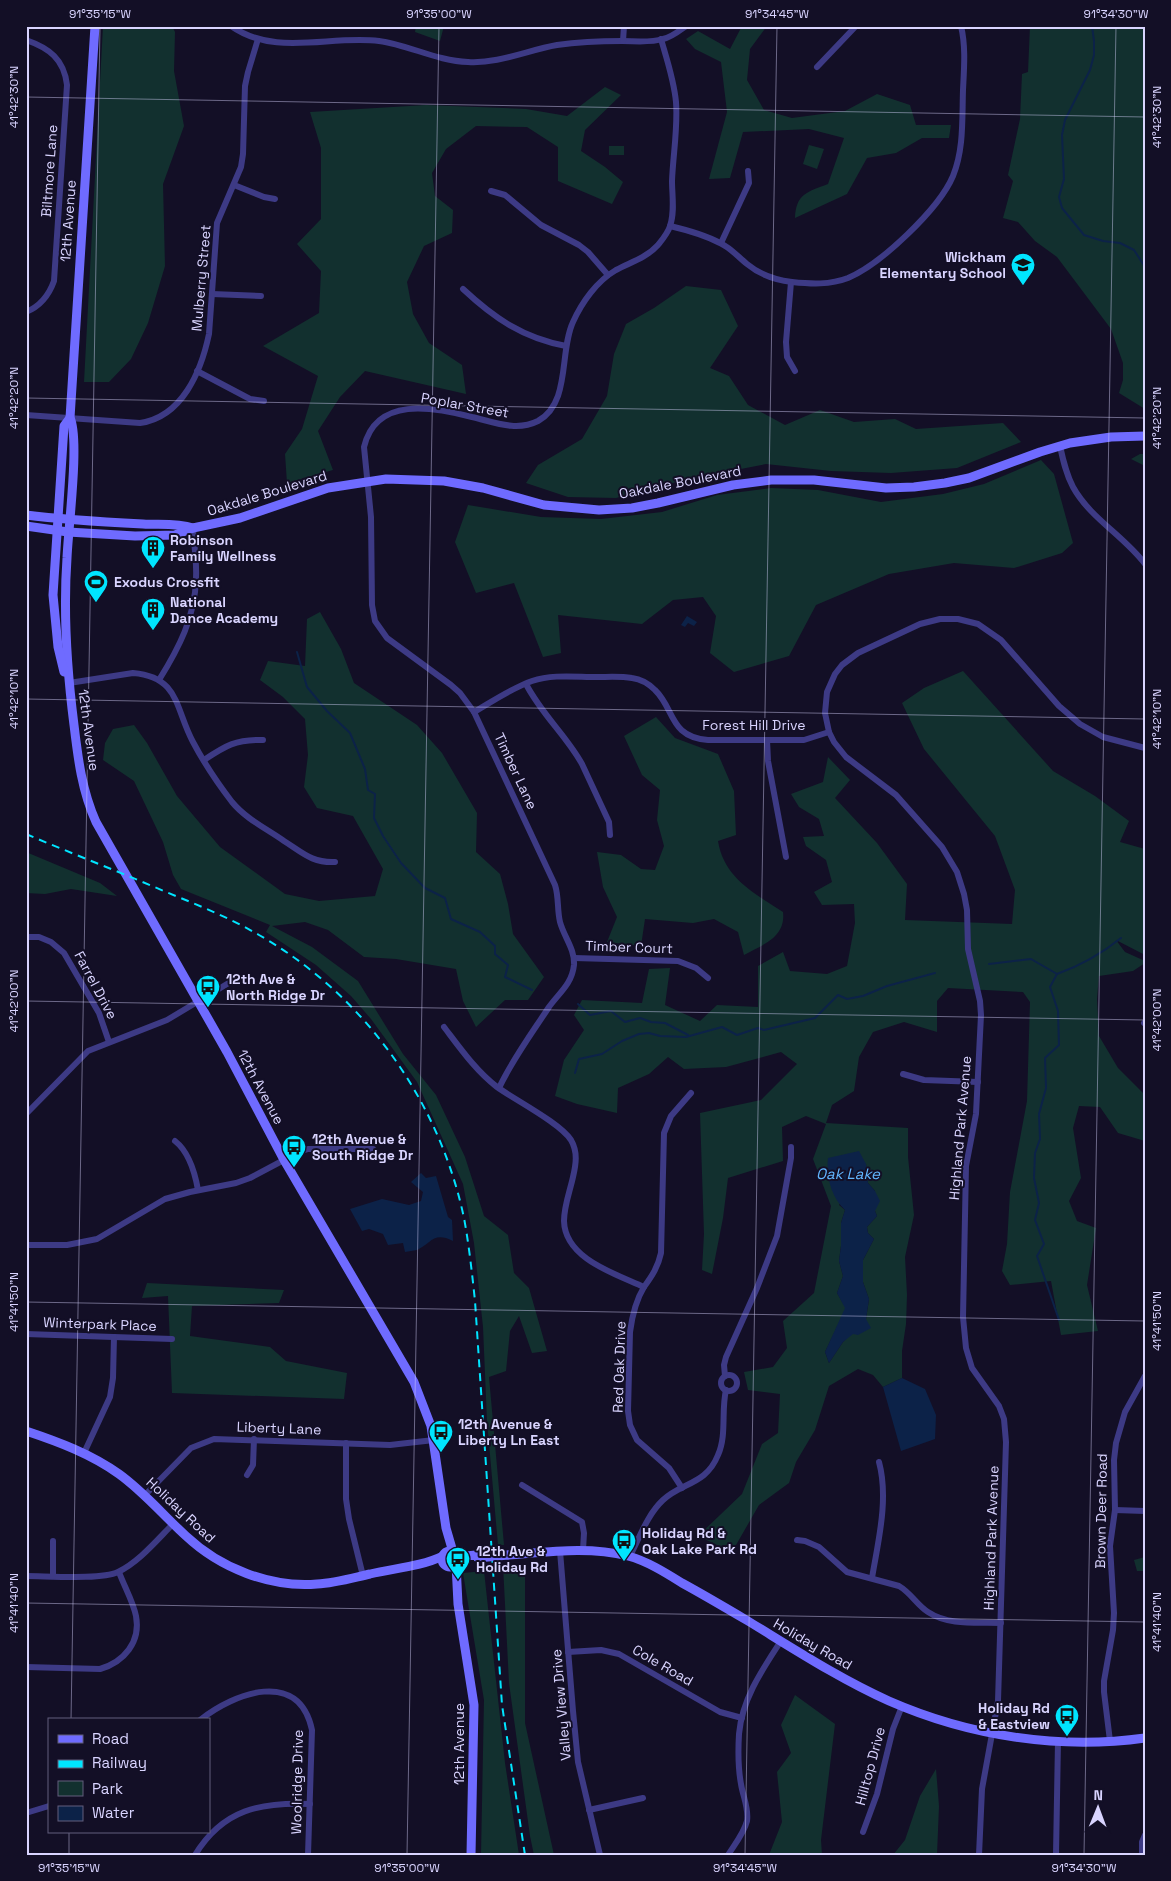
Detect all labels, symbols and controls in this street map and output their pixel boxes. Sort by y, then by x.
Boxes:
text: 91°35'15"W [69,6,132,22]
text: 91°35'00"W [406,6,472,22]
text: 91°34'45"W [745,6,810,22]
text: 91°34'30"W [1084,6,1149,22]
text: 41°42'30"N [6,66,22,128]
text: 41°42'30"N [1149,86,1165,148]
street label: Biltmore Lane [37,124,61,218]
street label: 12th Avenue [56,179,80,263]
street label: Mulberry Street [187,224,215,332]
place label: Wickham Elementary School [880,248,1006,282]
school or university icon: Wickham Elementary School [1010,252,1036,286]
text: 41°42'20"N [6,367,22,429]
text: 41°42'20"N [1149,387,1165,449]
street label: Poplar Street [420,388,510,422]
street label: Oakdale Boulevard [617,461,743,503]
street label: Oakdale Boulevard [205,466,329,520]
place label: Robinson Family Wellness [170,531,276,565]
building icon: Robinson Family Wellness [140,535,166,569]
sports icon: Exodus Crossfit [83,569,109,603]
place label: Exodus Crossfit [114,573,220,591]
place label: National Dance Academy [170,593,278,627]
building icon: National Dance Academy [140,597,166,631]
text: 41°42'10"N [6,669,22,729]
street label: 12th Avenue [74,688,104,772]
text: 41°42'10"N [1149,689,1165,749]
street label: Forest Hill Drive [702,716,806,734]
street label: Timber Lane [490,730,542,812]
street label: Timber Court [585,936,673,958]
street label: Farrel Drive [71,948,121,1022]
text: 41°42'00"N [6,970,22,1033]
place label: 12th Ave & North Ridge Dr [226,970,325,1004]
bus stop icon: 12th Ave & North Ridge Dr [195,974,221,1008]
text: 41°42'00"N [1149,989,1165,1052]
street label: 12th Avenue [234,1046,288,1128]
street label: Highland Park Avenue [945,1055,975,1201]
place label: 12th Avenue & South Ridge Dr [312,1130,414,1164]
bus stop icon: 12th Avenue & South Ridge Dr [281,1134,307,1168]
water label: Oak Lake [816,1164,881,1183]
text: 41°41'50"N [6,1272,22,1332]
text: 41°41'50"N [1149,1291,1165,1351]
street label: Winterpark Place [43,1313,157,1335]
street label: Red Oak Drive [608,1321,630,1413]
place label: 12th Avenue & Liberty Ln East [458,1415,560,1449]
street label: Liberty Lane [236,1418,322,1438]
bus stop icon: 12th Avenue & Liberty Ln East [428,1419,454,1453]
street label: Brown Deer Road [1091,1453,1111,1569]
street label: Highland Park Avenue [979,1465,1003,1611]
street label: Holiday Road [143,1473,219,1547]
place label: Holiday Rd & Oak Lake Park Rd [642,1524,757,1558]
bus stop icon: Holiday Rd & Oak Lake Park Rd [611,1528,637,1562]
place label: 12th Ave & Holiday Rd [476,1542,548,1576]
bus stop icon: 12th Ave & Holiday Rd [445,1546,471,1580]
text: 41°41'40"N [6,1573,22,1633]
text: 41°41'40"N [1149,1592,1165,1652]
street label: Holiday Road [770,1614,856,1674]
street label: Cole Road [629,1640,697,1690]
street label: Valley View Drive [547,1648,575,1762]
place label: Holiday Rd & Eastview [978,1699,1050,1733]
street label: 12th Avenue [450,1703,468,1785]
bus stop icon: Holiday Rd & Eastview [1054,1703,1080,1737]
legend [48,1718,210,1834]
street label: Hilltop Drive [851,1725,889,1807]
text: Road [92,1729,129,1748]
street label: Woolridge Drive [287,1729,307,1835]
text: Railway [92,1753,147,1772]
text: Park [92,1779,123,1798]
north arrow [1074,1784,1124,1834]
text: N [1093,1786,1103,1804]
text: Water [92,1803,135,1822]
text: 91°35'15"W [38,1860,101,1876]
text: 91°35'00"W [374,1860,440,1876]
text: 91°34'45"W [713,1860,778,1876]
text: 91°34'30"W [1052,1860,1117,1876]

